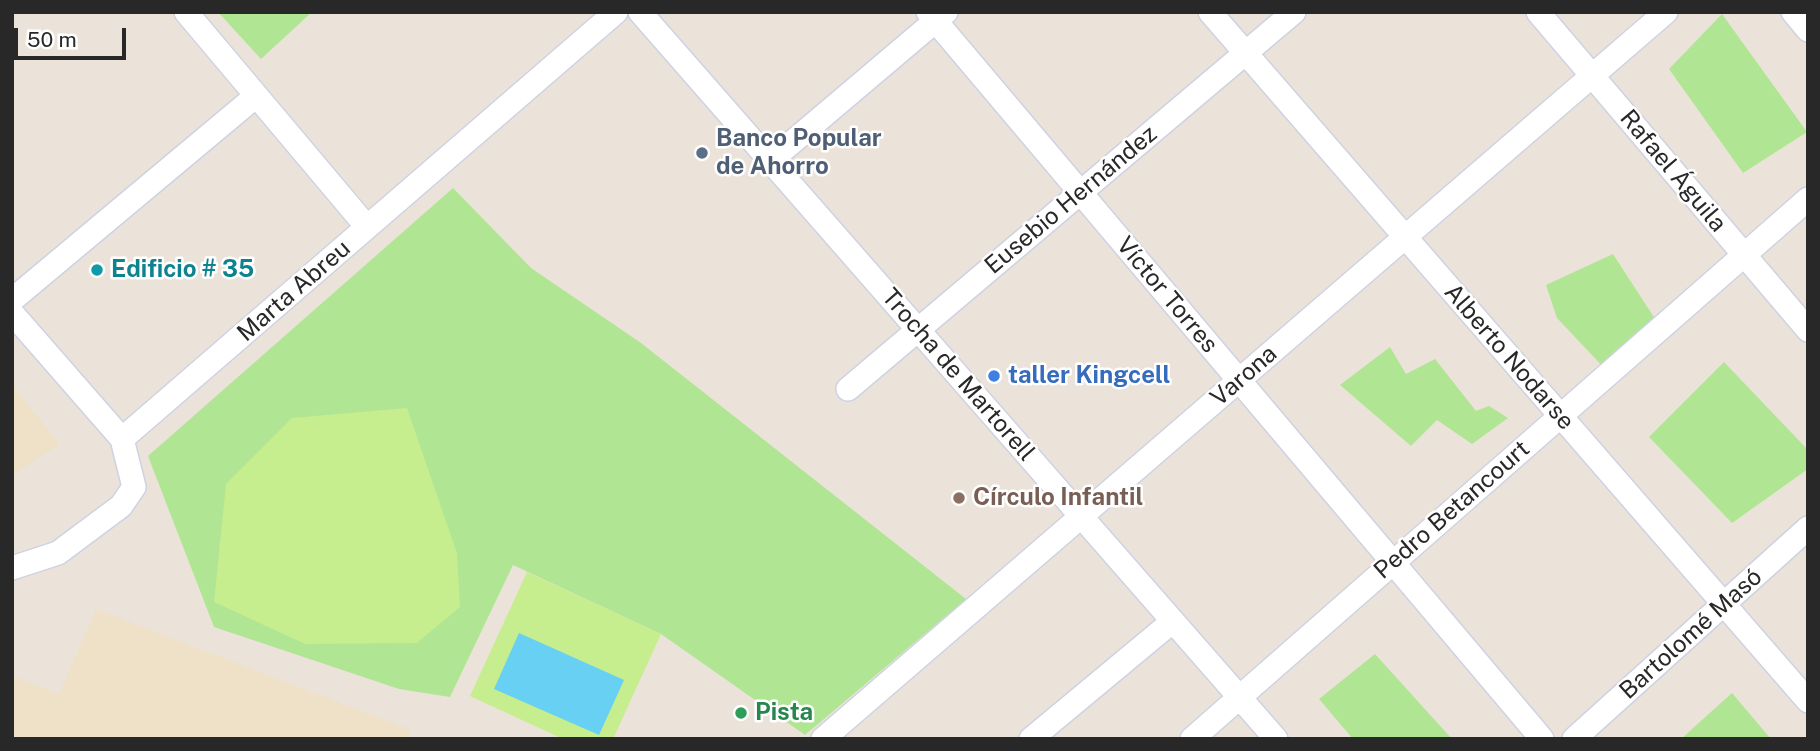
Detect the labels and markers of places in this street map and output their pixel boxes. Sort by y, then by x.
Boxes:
place label: Banco Popular de Ahorro [716,125,882,181]
marker: Banco Popular de Ahorro [694,145,710,161]
place label: Edificio # 35 [111,256,254,284]
marker: Edificio # 35 [89,262,105,278]
place label: taller Kingcell [1008,362,1170,390]
marker: taller Kingcell [986,368,1002,384]
place label: Círculo Infantil [973,484,1143,512]
marker: Círculo Infantil [951,490,967,506]
place label: Pista [755,699,813,727]
marker: Pista [733,705,749,721]

